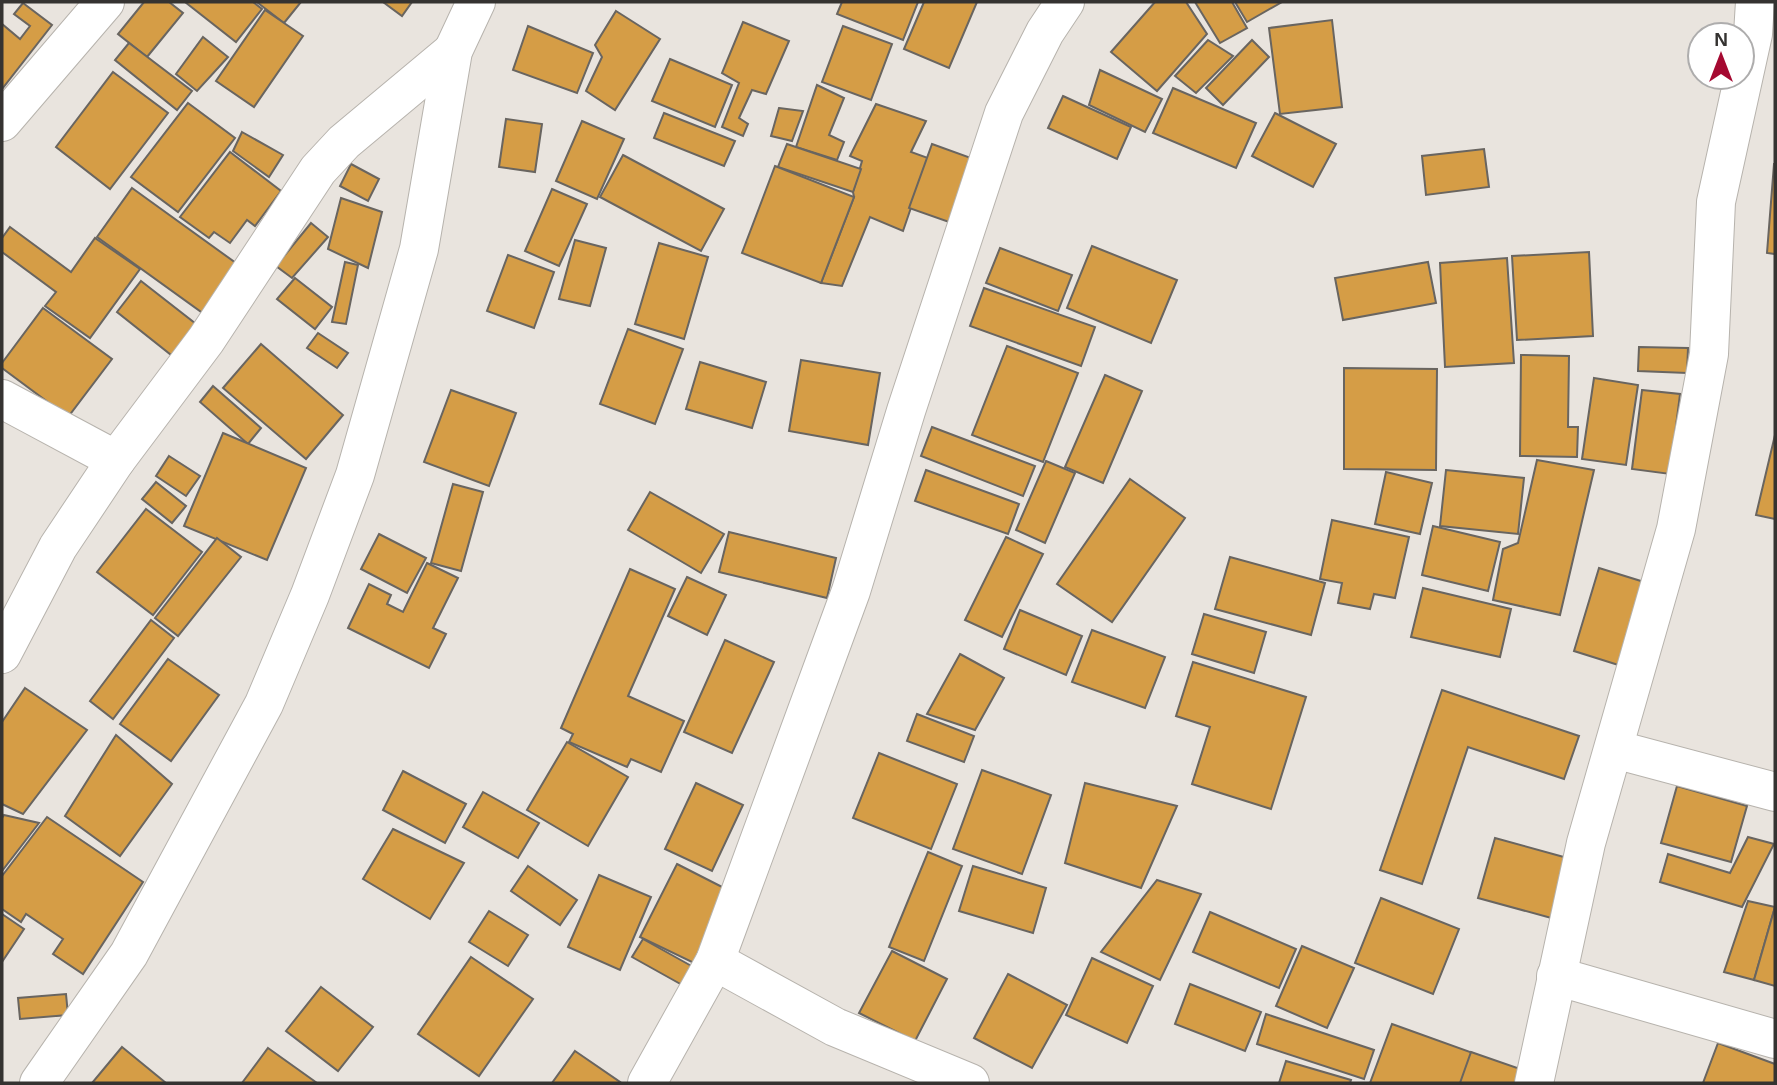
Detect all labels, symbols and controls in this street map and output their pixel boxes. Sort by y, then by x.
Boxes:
north arrow [1686,21,1756,91]
text: N [1714,29,1728,50]

